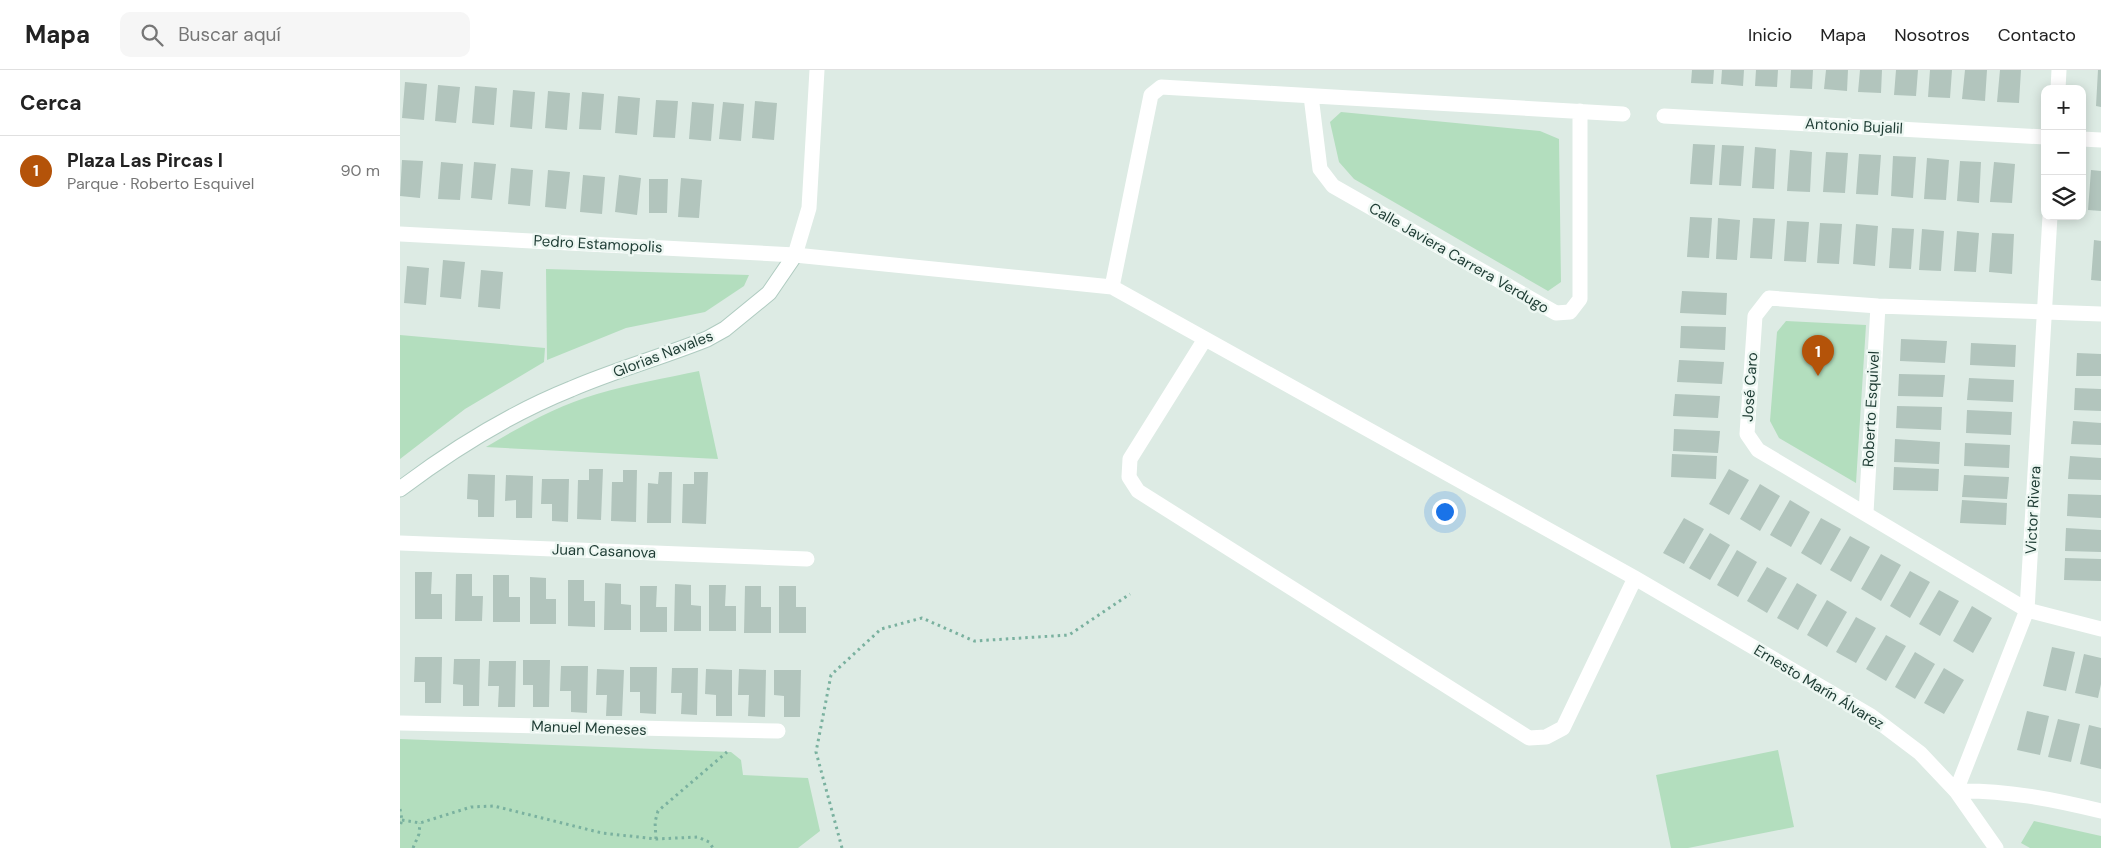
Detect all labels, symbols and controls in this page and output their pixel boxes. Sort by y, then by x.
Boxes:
search box [120,12,470,57]
text: Mapa [25,19,90,50]
icon: search [138,21,166,49]
text: Buscar aquí [178,22,281,47]
text: Inicio [1748,23,1792,47]
text: Mapa [1820,23,1866,47]
text: Nosotros [1894,23,1970,47]
text: Contacto [1998,23,2076,47]
map controls [2041,85,2086,220]
button: + [2041,85,2086,130]
text: Cerca [20,89,82,117]
street label: Antonio Bujalil [1805,113,1903,139]
button: − [2041,130,2086,175]
text: Plaza Las Pircas I [67,148,223,173]
text: 1 [33,160,39,181]
text: 90 m [340,160,380,181]
text: Parque · Roberto Esquivel [67,173,254,194]
button: layers [2041,175,2086,220]
street label: Calle Javiera Carrera Verdugo [1365,198,1553,318]
street label: Pedro Estamopolis [533,231,663,257]
street label: Glorias Navales [610,326,716,382]
pin: 1 [1802,335,1834,376]
street label: Roberto Esquivel [1858,350,1884,468]
street label: José Caro [1738,352,1762,422]
street label: Victor Rivera [2021,465,2045,555]
your location [1432,499,1458,525]
street label: Juan Casanova [552,539,656,563]
street label: Ernesto Marín Álvarez [1750,640,1888,734]
street label: Manuel Meneses [531,716,647,740]

